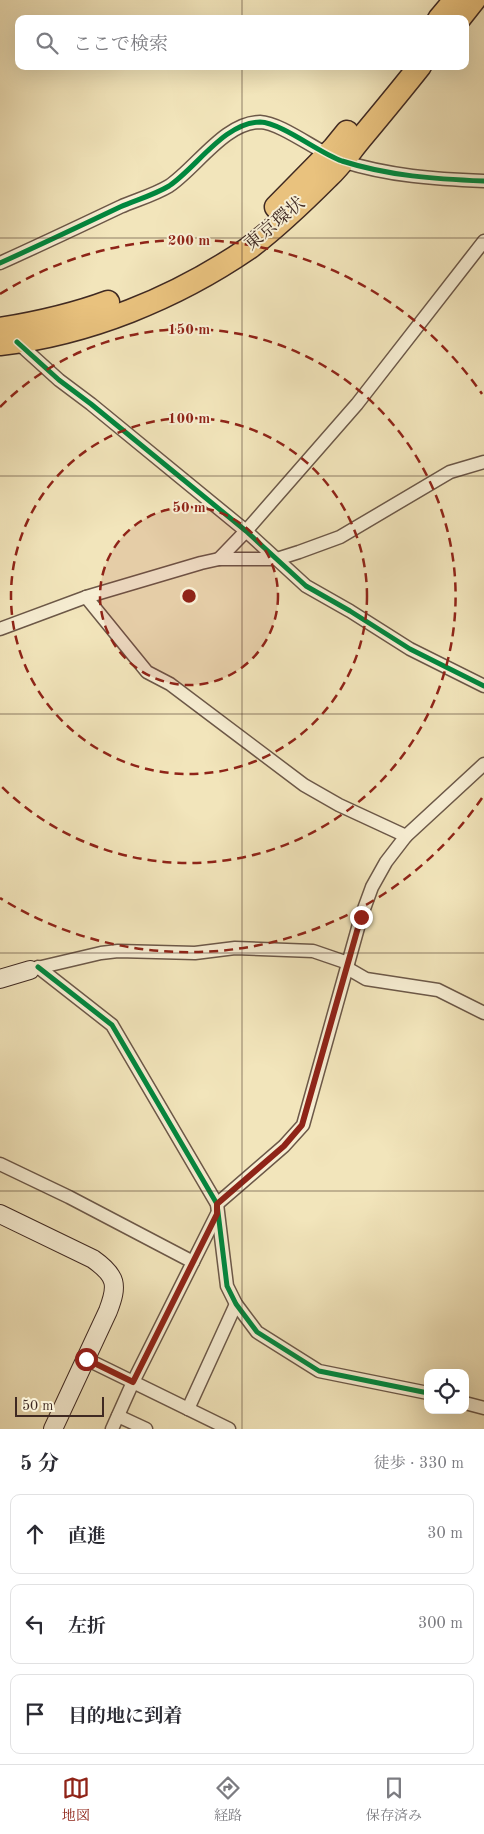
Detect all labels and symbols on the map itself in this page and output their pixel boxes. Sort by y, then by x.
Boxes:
street label: 東京環状 [240,192,308,254]
text: 200 m [168,234,210,249]
text: 150 m [168,323,210,338]
text: 100 m [168,412,210,427]
text: 50 m [172,501,206,516]
centre of rings [180,587,198,605]
route end [350,906,373,929]
route start [75,1348,98,1371]
scale bar [15,1394,104,1417]

